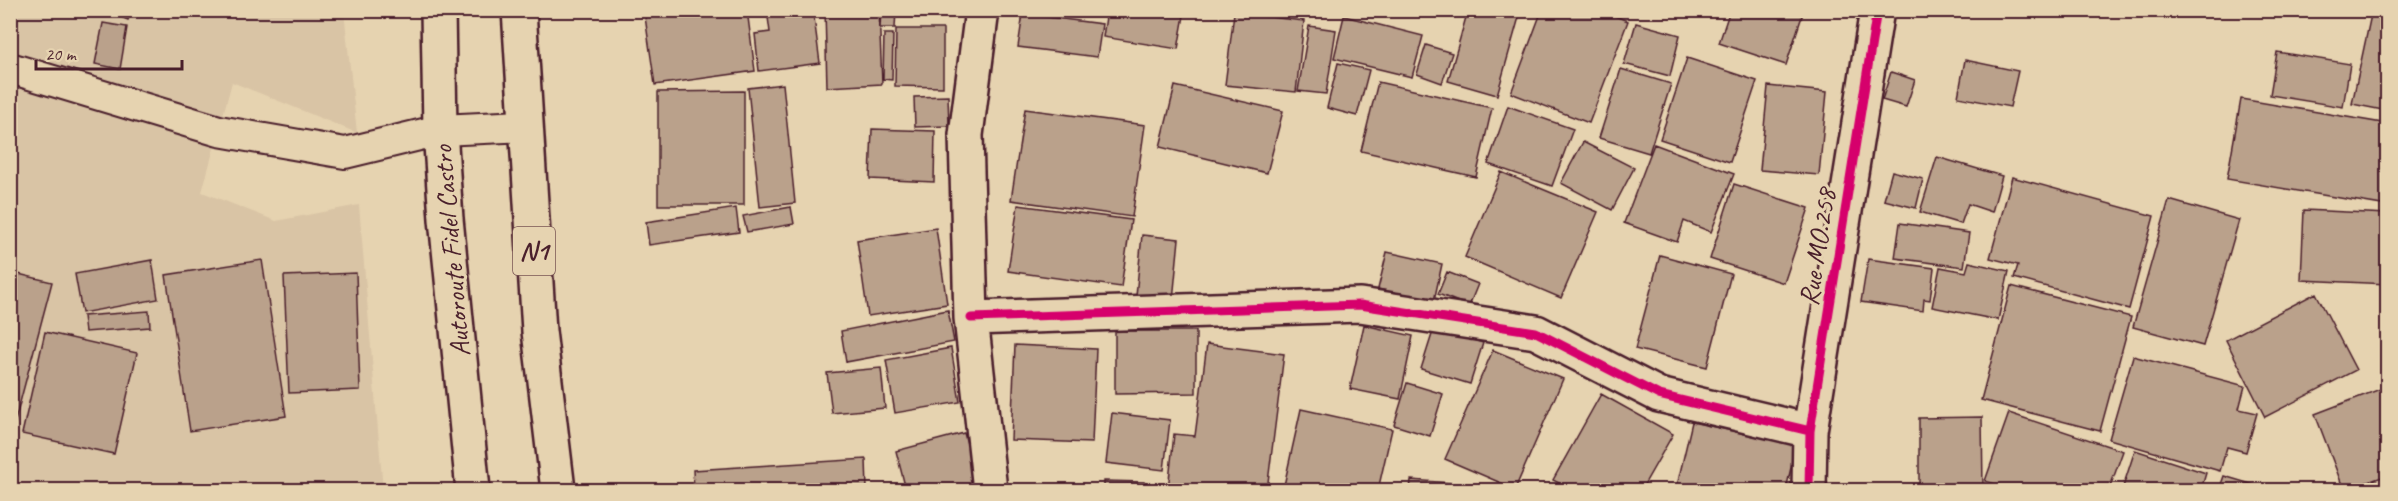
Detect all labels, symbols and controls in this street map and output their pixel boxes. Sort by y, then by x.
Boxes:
scale bar [36,33,182,71]
text: 20 m [45,43,78,65]
street label: Autoroute Fidel Castro [424,142,478,358]
street label: Rue MO.258 [1790,184,1844,308]
road number: N1 [513,227,555,275]

